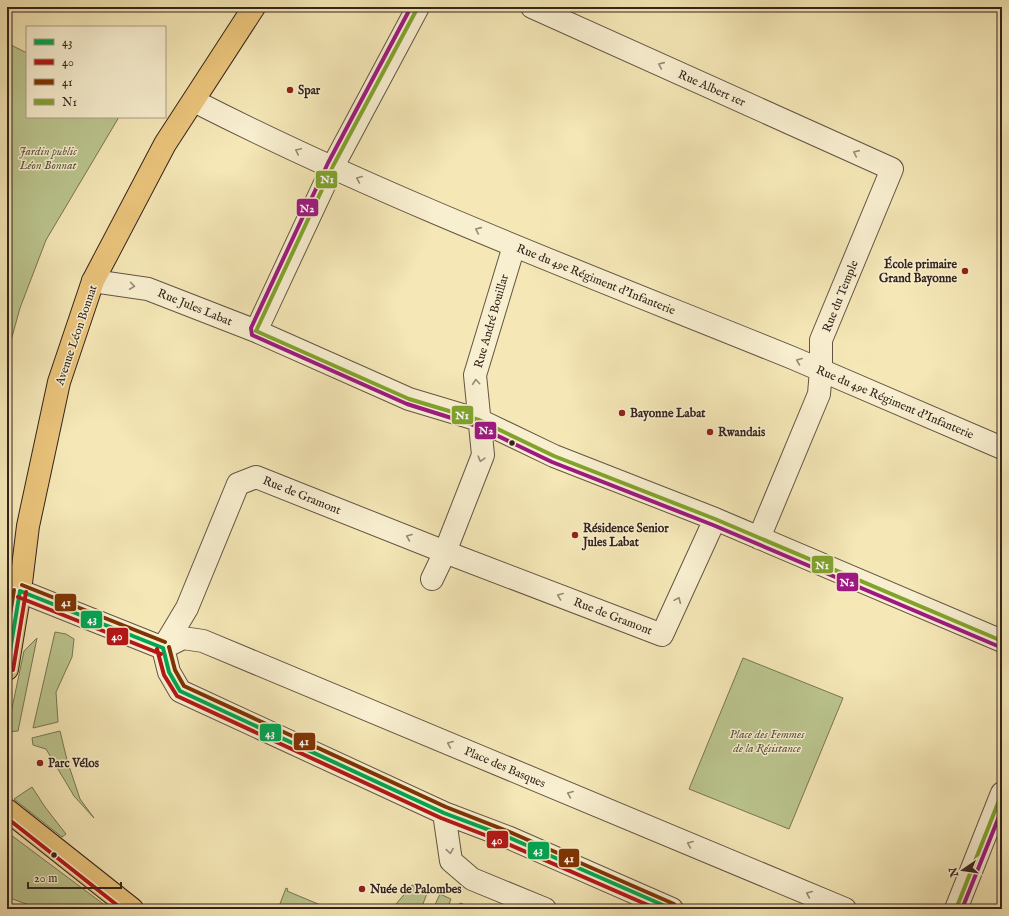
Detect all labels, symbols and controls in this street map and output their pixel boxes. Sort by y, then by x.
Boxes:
legend [26,26,166,118]
text: 43 [62,35,72,50]
text: 40 [62,55,74,70]
one-way arrow [658,62,665,70]
street label: Rue Albert 1er [676,67,748,110]
text: 41 [62,75,72,90]
place label: Spar [298,83,321,99]
marker: Spar [285,85,295,95]
text: N1 [62,95,77,110]
park label: Jardin public Léon Bonnat [19,144,77,173]
one-way arrow [294,147,301,155]
one-way arrow [853,150,861,158]
line badge: N1 [315,170,338,189]
text: N1 [319,173,334,187]
one-way arrow [356,175,363,183]
line badge: N2 [296,198,319,217]
text: N2 [299,202,315,216]
one-way arrow [475,227,482,235]
street label: Rue du 49e Régiment d'Infanterie [514,241,678,318]
place label: École primaire Grand Bayonne [879,256,957,287]
street label: Rue du Temple [819,258,863,335]
marker: École primaire Grand Bayonne [960,266,970,276]
street label: Rue André Bouillar [471,272,512,370]
one-way arrow [129,282,135,291]
street label: Avenue Léon Bonnat [52,283,101,388]
street label: Rue Jules Labat [155,286,234,330]
one-way arrow [795,358,803,366]
street label: Rue du 49e Régiment d'Infanterie [814,362,976,443]
one-way arrow [471,379,480,385]
line badge: N1 [451,405,474,425]
place label: Bayonne Labat [630,406,706,422]
marker: Bayonne Labat [617,408,627,418]
text: N1 [454,409,469,423]
line badge: N2 [474,421,497,440]
text: N2 [478,424,494,438]
place label: Rwandais [718,425,766,440]
marker: Rwandais [705,427,715,437]
unlabelled marker [507,438,517,448]
one-way arrow [477,455,486,462]
street label: Rue de Gramont [260,473,343,518]
place label: Résidence Senior Jules Labat [581,521,669,551]
marker: Résidence Senior Jules Labat [570,530,580,540]
one-way arrow [405,534,412,542]
line badge: N1 [811,555,834,574]
text: N1 [814,559,829,573]
line badge: N2 [836,572,859,592]
text: N2 [839,576,855,590]
line badge: 41 [54,593,77,612]
one-way arrow [557,593,565,601]
street label: Rue de Gramont [571,595,654,638]
text: 41 [60,596,71,610]
one-way arrow [673,596,681,604]
line badge: 43 [80,610,103,629]
text: 43 [86,613,97,627]
line badge: 40 [106,627,129,646]
text: 40 [111,630,123,644]
line badge: 43 [259,723,282,742]
text: 43 [264,727,275,741]
park label: Place des Femmes de la Résistance [729,727,805,756]
line badge: 41 [293,732,316,751]
text: 41 [298,735,309,749]
one-way arrow [446,740,453,748]
street label: Place des Basques [462,744,548,792]
place label: Parc Vélos [48,756,100,771]
marker: Parc Vélos [35,758,45,768]
one-way arrow [566,790,573,798]
line badge: 40 [486,830,509,849]
text: 40 [491,834,503,848]
line badge: 43 [527,841,550,860]
one-way arrow [686,841,694,849]
text: 43 [532,844,543,858]
one-way arrow [445,848,453,854]
line badge: 41 [558,848,580,868]
unlabelled marker [49,850,59,860]
north arrow [943,850,983,890]
text: 41 [563,852,574,866]
scale bar [28,864,121,890]
text: N [946,865,962,879]
text: 20 m [34,871,57,886]
place label: Nuée de Palombes [369,882,462,897]
marker: Nuée de Palombes [357,884,367,894]
one-way arrow [806,891,814,899]

